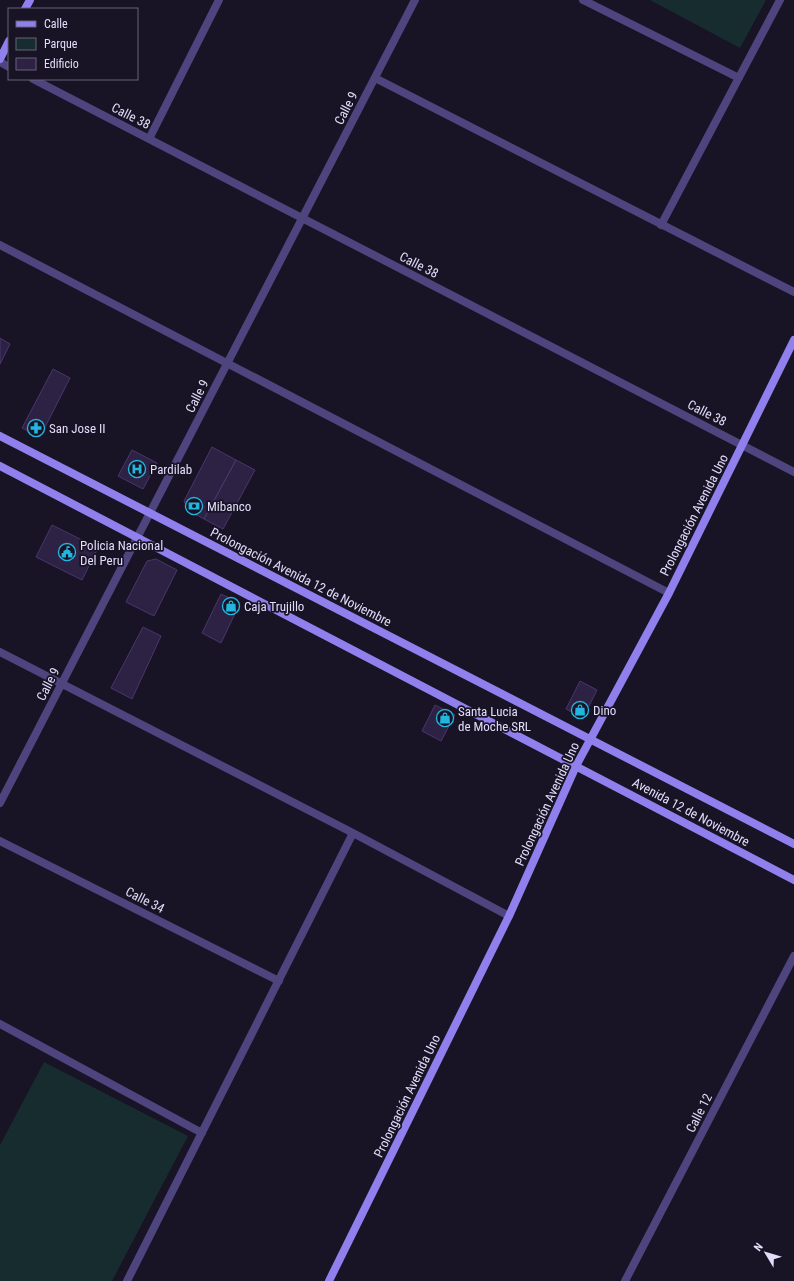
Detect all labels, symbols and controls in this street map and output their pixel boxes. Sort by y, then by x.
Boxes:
legend [8,8,138,80]
text: Calle [44,17,68,31]
text: Parque [44,37,78,51]
text: Edificio [44,57,79,71]
street label: Calle 9 [331,89,361,127]
street label: Calle 38 [109,100,153,132]
street label: Calle 38 [397,249,441,281]
street label: Calle 9 [182,377,212,415]
street label: Calle 38 [685,397,729,429]
pharmacy icon: San Jose II [26,418,46,438]
place label: San Jose II [49,421,106,436]
street label: Prolongación Avenida Uno [657,452,731,578]
hospital icon: Pardilab [127,459,147,479]
place label: Pardilab [150,462,192,477]
bank icon: Mibanco [184,496,204,516]
place label: Mibanco [207,499,251,514]
street label: Prolongación Avenida 12 de Noviembre [208,525,394,629]
place label: Policia Nacional Del Peru [80,538,163,568]
public building icon: Policia Nacional Del Peru [57,542,77,562]
shop icon: Caja Trujillo [221,596,241,616]
place label: Caja Trujillo [244,599,304,614]
street label: Calle 9 [33,665,63,703]
shop icon: Dino [570,700,590,720]
place label: Dino [593,703,616,718]
place label: Santa Lucia de Moche SRL [458,704,531,734]
shop icon: Santa Lucia de Moche SRL [435,708,455,728]
street label: Prolongación Avenida Uno [512,740,582,868]
street label: Avenida 12 de Noviembre [630,775,752,849]
street label: Calle 34 [123,884,167,916]
street label: Prolongación Avenida Uno [371,1032,443,1160]
street label: Calle 12 [683,1091,715,1135]
north arrow [746,1233,786,1273]
text: N [751,1240,766,1254]

